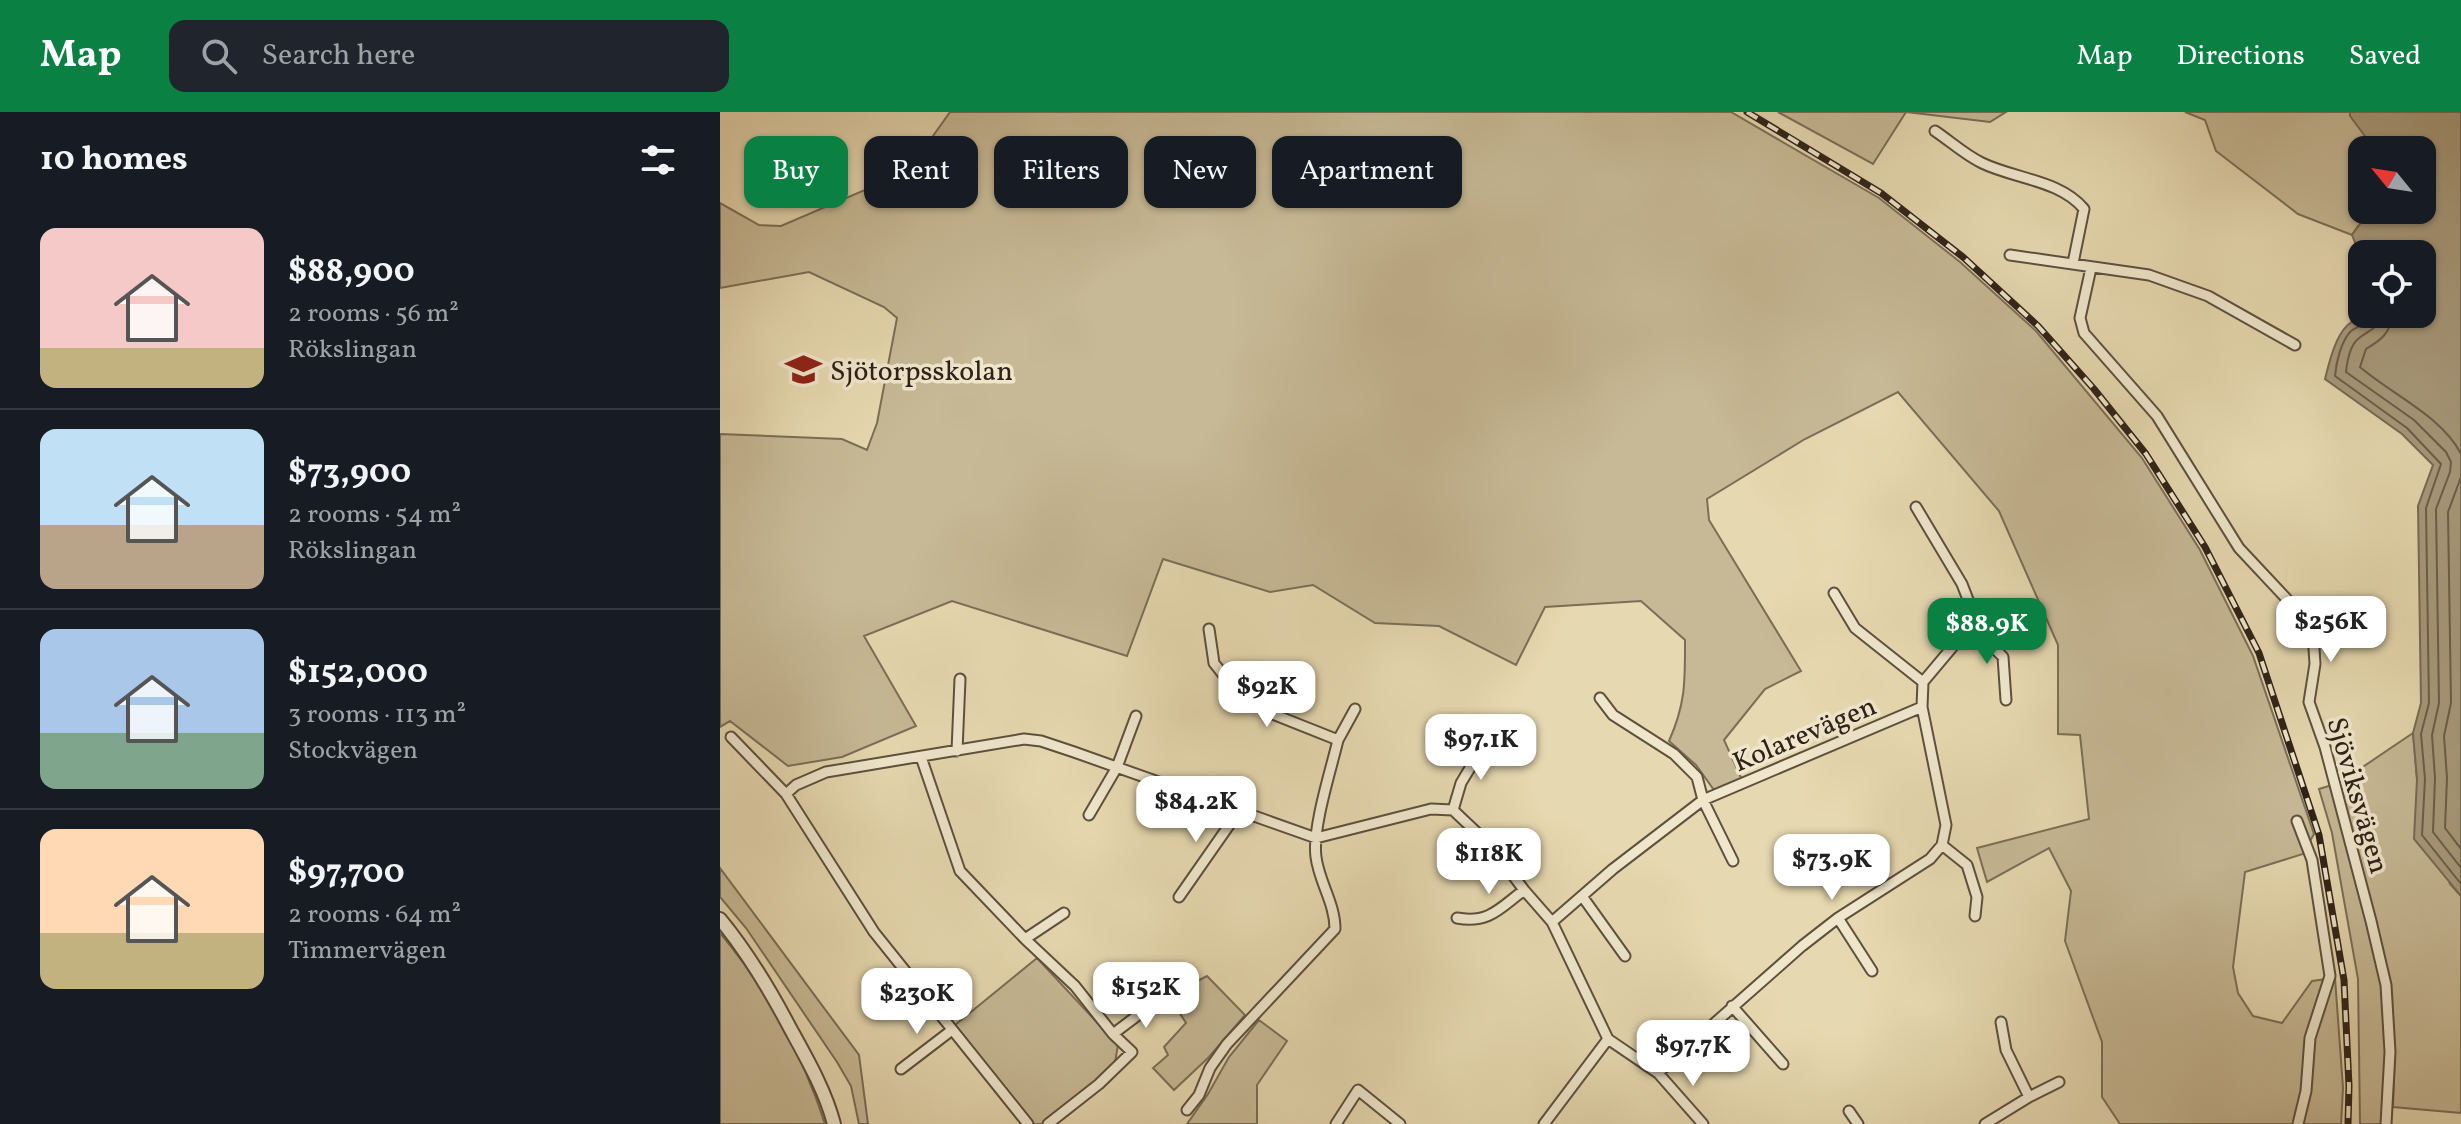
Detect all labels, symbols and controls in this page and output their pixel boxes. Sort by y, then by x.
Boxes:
search box [169,20,729,92]
text: Map [40,30,121,83]
icon: search [197,34,241,78]
text: Search here [261,35,415,77]
text: Map [2077,37,2133,76]
text: Directions [2177,37,2305,76]
text: Saved [2349,37,2421,76]
chip: Buy [744,136,848,208]
chip: Rent [864,136,978,208]
chip: Filters [994,136,1128,208]
chip: New [1144,136,1256,208]
chip: Apartment [1272,136,1462,208]
north arrow [2348,136,2436,224]
map controls [2348,136,2436,328]
text: 10 homes [40,137,188,184]
icon: filters [636,138,680,182]
button: locate [2348,240,2436,328]
text: $88,900 [288,249,415,296]
icon: home [104,260,200,356]
text: 2 rooms · 56 m² [288,296,459,332]
text: Rökslingan [288,332,417,368]
school or university icon: Sjötorpsskolan [785,351,823,389]
place label: Sjötorpsskolan [830,353,1013,392]
text: $73,900 [288,450,411,497]
icon: home [104,461,200,557]
text: 2 rooms · 54 m² [288,497,461,533]
text: Rökslingan [288,533,417,569]
pin: $256K [2275,596,2387,664]
pin: $88.9K [1922,598,2052,666]
text: $256K [2294,604,2368,640]
text: $88.9K [1945,606,2029,642]
text: $152,000 [288,650,428,697]
icon: home [104,661,200,757]
pin: $92K [1220,661,1314,729]
text: $92K [1236,669,1298,705]
street label: Kolarevägen [1727,688,1883,783]
text: 3 rooms · 113 m² [288,697,466,733]
street label: Sjöviksvägen [2316,713,2398,878]
pin: $97.1K [1416,714,1546,782]
text: $97.1K [1443,722,1519,758]
text: Stockvägen [288,733,418,769]
pin: $84.2K [1131,776,1261,844]
text: $84.2K [1154,784,1238,820]
pin: $118K [1433,828,1545,896]
pin: $73.9K [1767,834,1897,902]
text: $118K [1455,836,1523,872]
text: $73.9K [1792,842,1872,878]
text: $97,700 [288,850,405,897]
icon: home [104,861,200,957]
text: 2 rooms · 64 m² [288,897,461,933]
text: Timmervägen [288,933,447,969]
pin: $152K [1090,962,1202,1030]
pin: $230K [861,968,973,1036]
text: $152K [1111,970,1181,1006]
text: $230K [879,976,955,1012]
pin: $97.7K [1628,1020,1758,1088]
text: $97.7K [1655,1028,1731,1064]

